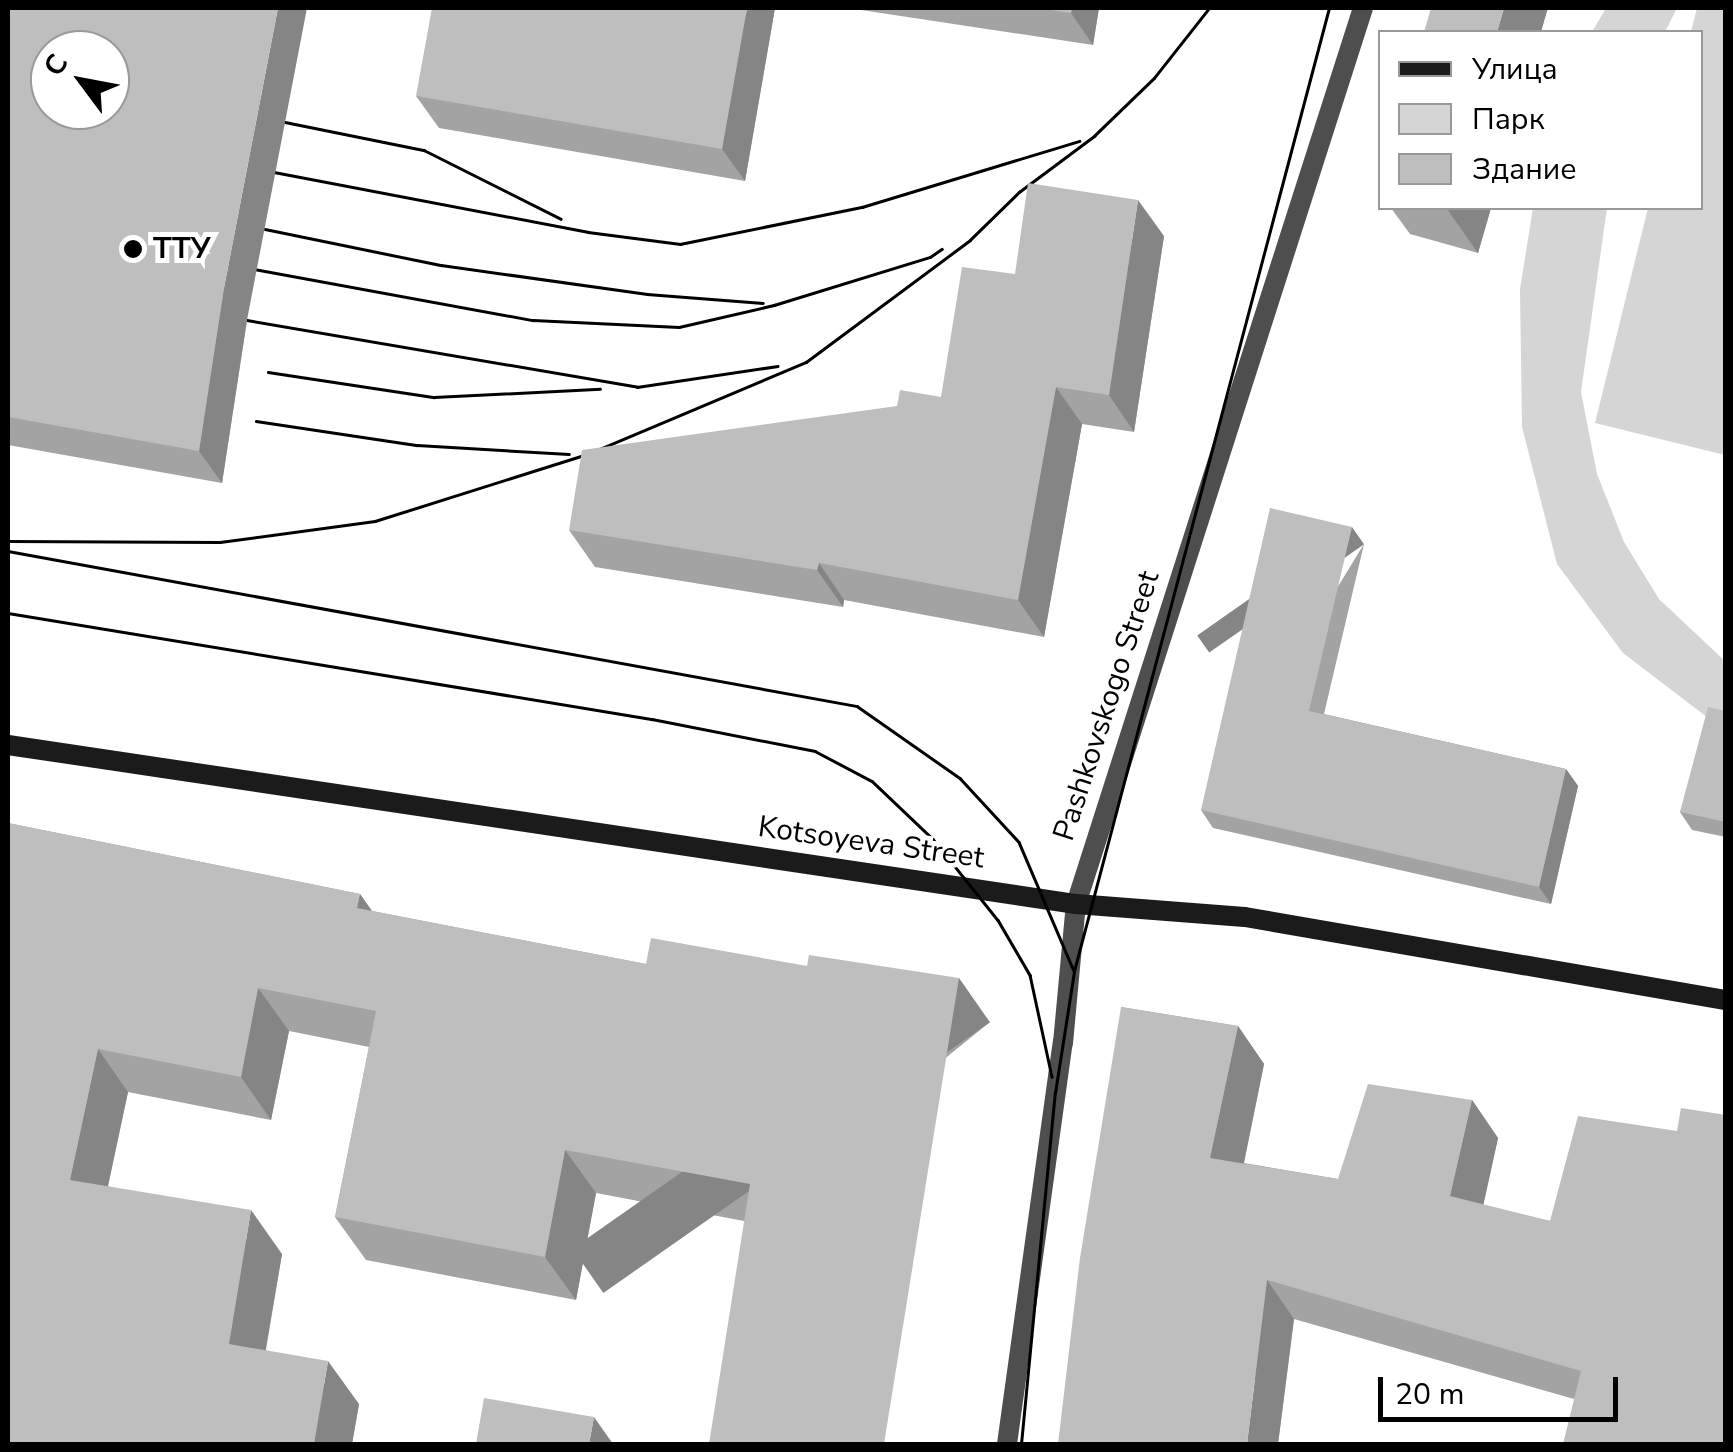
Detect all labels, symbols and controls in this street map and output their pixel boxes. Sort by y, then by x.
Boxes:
north arrow [30,30,130,130]
legend [1378,30,1703,210]
text: С [35,47,77,83]
text: Улица [1472,49,1558,90]
text: Парк [1472,99,1544,140]
text: Здание [1472,149,1577,190]
place label: ТТУ [153,231,210,267]
marker: ТТУ [122,238,144,260]
street label: Pashkovskogo Street [1046,567,1168,845]
street label: Kotsoyeva Street [756,809,986,877]
scale bar [1383,1357,1623,1419]
text: 20 m [1395,1374,1464,1415]

